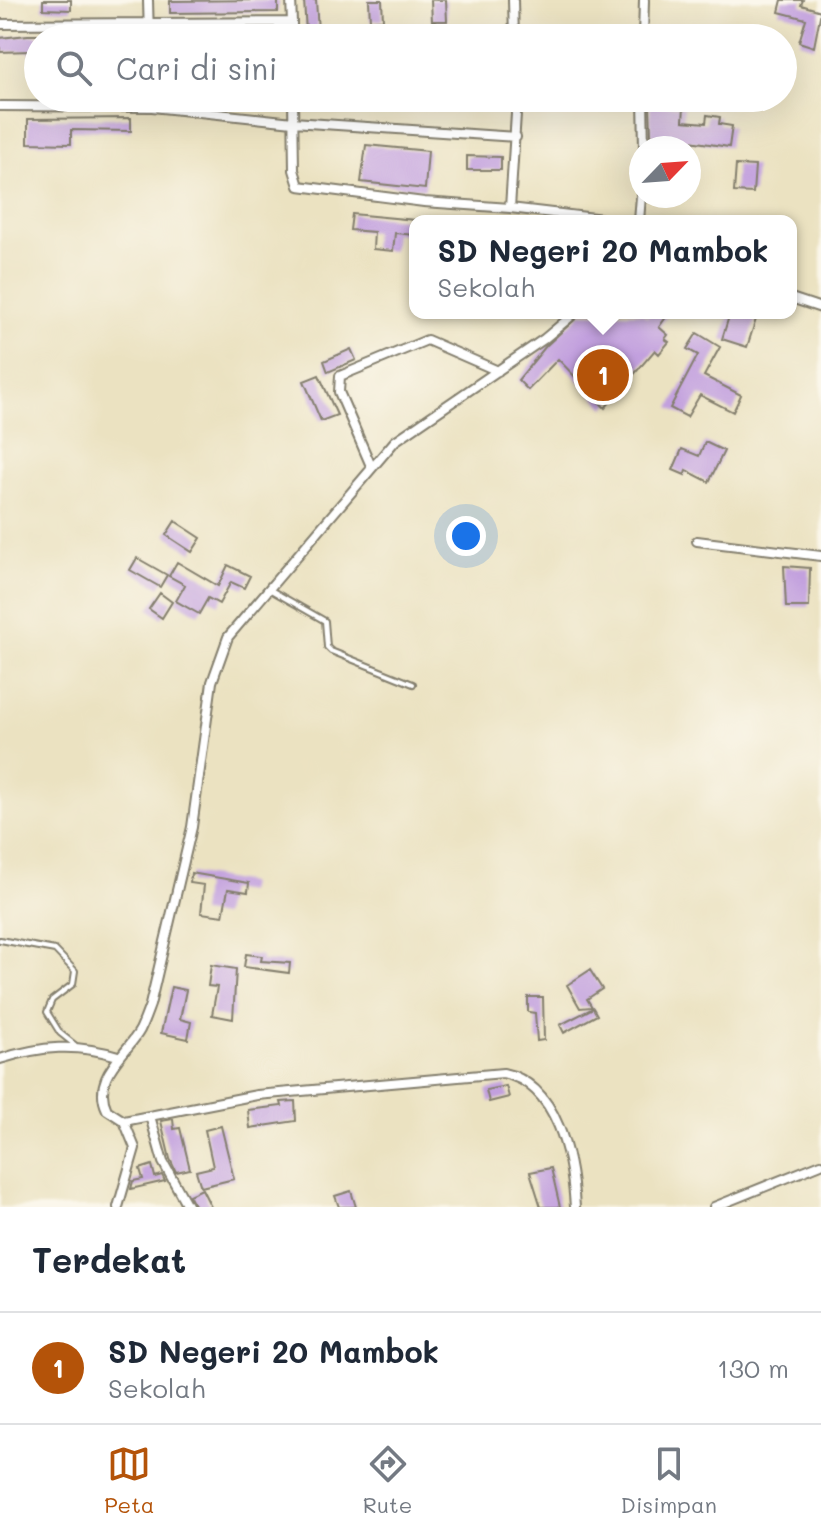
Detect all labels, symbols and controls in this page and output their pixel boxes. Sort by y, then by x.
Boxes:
search box [24,24,797,112]
icon: search [52,46,96,90]
text: Cari di sini [116,48,277,88]
north arrow [629,136,701,208]
popup [409,215,797,319]
text: SD Negeri 20 Mambok [438,230,768,270]
text: Sekolah [438,270,535,304]
pin: 1 [577,345,629,405]
your location [446,516,486,556]
text: Terdekat [32,1237,186,1282]
text: SD Negeri 20 Mambok [108,1331,439,1371]
text: 1 [52,1351,64,1385]
text: 130 m [717,1351,789,1385]
text: Sekolah [108,1371,205,1405]
tab: Peta [104,1442,155,1519]
tab: Rute [363,1442,412,1519]
tab: Disimpan [621,1442,717,1519]

